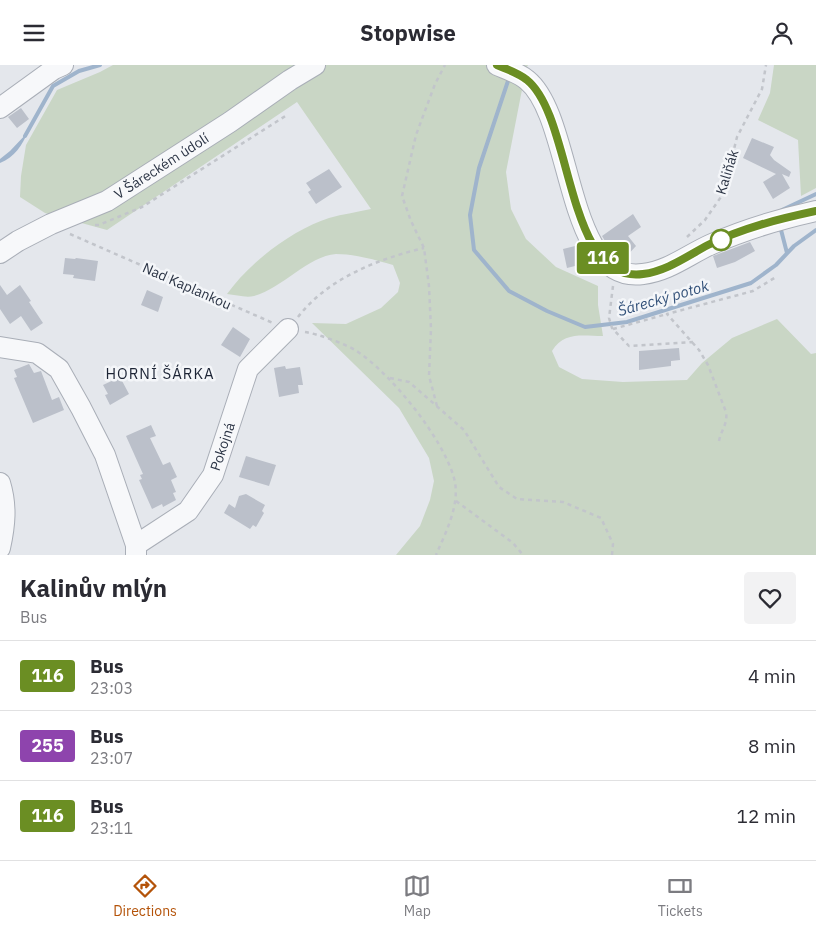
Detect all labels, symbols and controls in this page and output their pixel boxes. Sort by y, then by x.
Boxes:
text: Stopwise [360,18,456,47]
icon: menu [20,19,48,47]
icon: person [768,19,796,47]
street label: V Šáreckém údolí [111,129,213,203]
street label: Kaliňák [712,147,743,197]
unlabelled marker [710,229,732,251]
line badge: 116 [574,242,632,274]
text: 116 [587,246,619,269]
street label: Nad Kaplankou [140,258,234,314]
water label: Šárecký potok [615,276,711,320]
district label: HORNÍ ŠÁRKA [105,364,215,383]
street label: Pokojná [206,419,239,473]
text: Kalinův mlýn [20,572,167,604]
button: heart [744,572,796,624]
text: Bus [20,607,47,627]
text: Bus [90,654,124,678]
text: 116 [31,664,64,687]
text: 4 min [748,664,796,688]
text: 23:03 [90,678,133,698]
text: Bus [90,724,124,748]
text: 255 [31,734,64,757]
text: 8 min [748,734,796,758]
text: 23:07 [90,748,133,768]
text: Bus [90,794,124,818]
text: 116 [31,804,64,827]
text: 12 min [737,804,796,828]
text: 23:11 [90,818,133,838]
tab: Directions [113,872,177,920]
tab: Map [403,872,431,920]
tab: Tickets [658,872,703,920]

